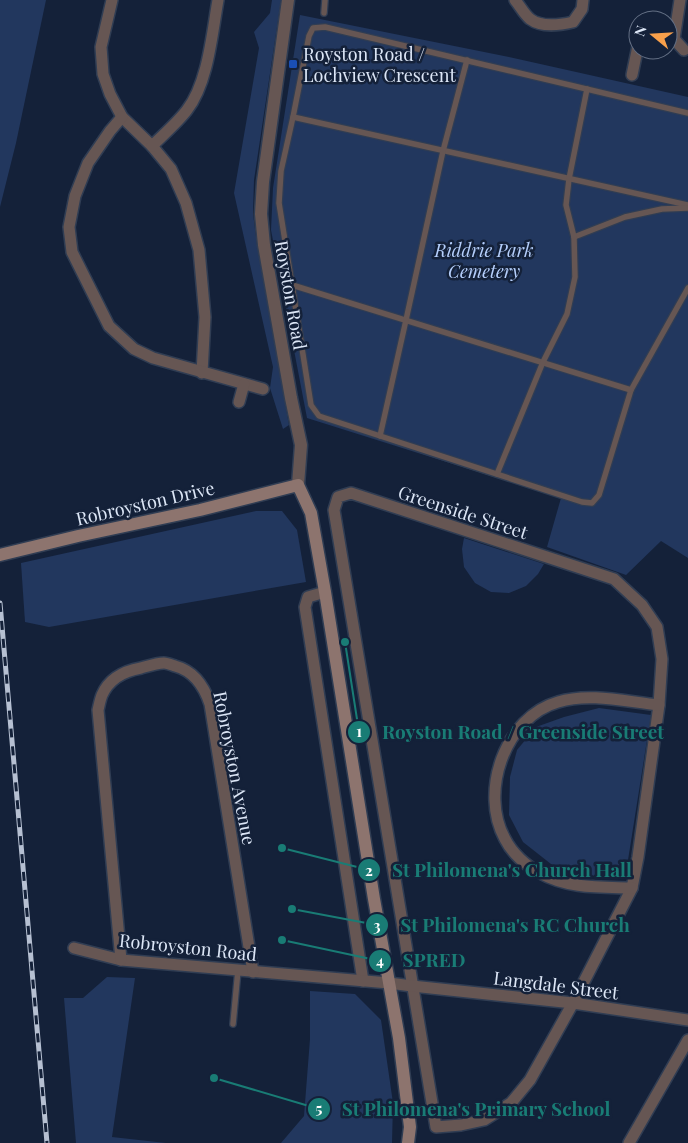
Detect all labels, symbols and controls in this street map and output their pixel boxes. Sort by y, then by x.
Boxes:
north arrow [628,10,678,60]
text: N [630,23,651,39]
place label: Royston Road / Lochview Crescent [303,42,456,87]
marker: Royston Road / Lochview Crescent [287,58,299,70]
street label: Royston Road [270,238,313,352]
park label: Riddrie Park Cemetery [433,238,534,283]
street label: Robroyston Drive [73,475,217,531]
street label: Greenside Street [395,480,531,544]
street label: Robroyston Avenue [208,689,262,847]
callout: Royston Road / Greenside Street [347,715,674,749]
text: Royston Road / Greenside Street [382,718,664,744]
text: 1 [356,721,362,741]
callout: St Philomena's Church Hall [357,853,642,887]
text: St Philomena's Church Hall [392,856,632,882]
text: 2 [365,860,373,880]
callout: St Philomena's RC Church [365,908,639,942]
text: St Philomena's RC Church [400,911,630,937]
text: 3 [373,915,381,935]
street label: Robroyston Road [118,928,259,966]
callout: SPRED [368,944,476,978]
text: SPRED [402,946,466,972]
text: 4 [376,950,384,970]
street label: Langdale Street [492,965,620,1005]
callout: St Philomena's Primary School [307,1092,621,1126]
text: St Philomena's Primary School [342,1095,610,1121]
text: 5 [316,1098,323,1118]

